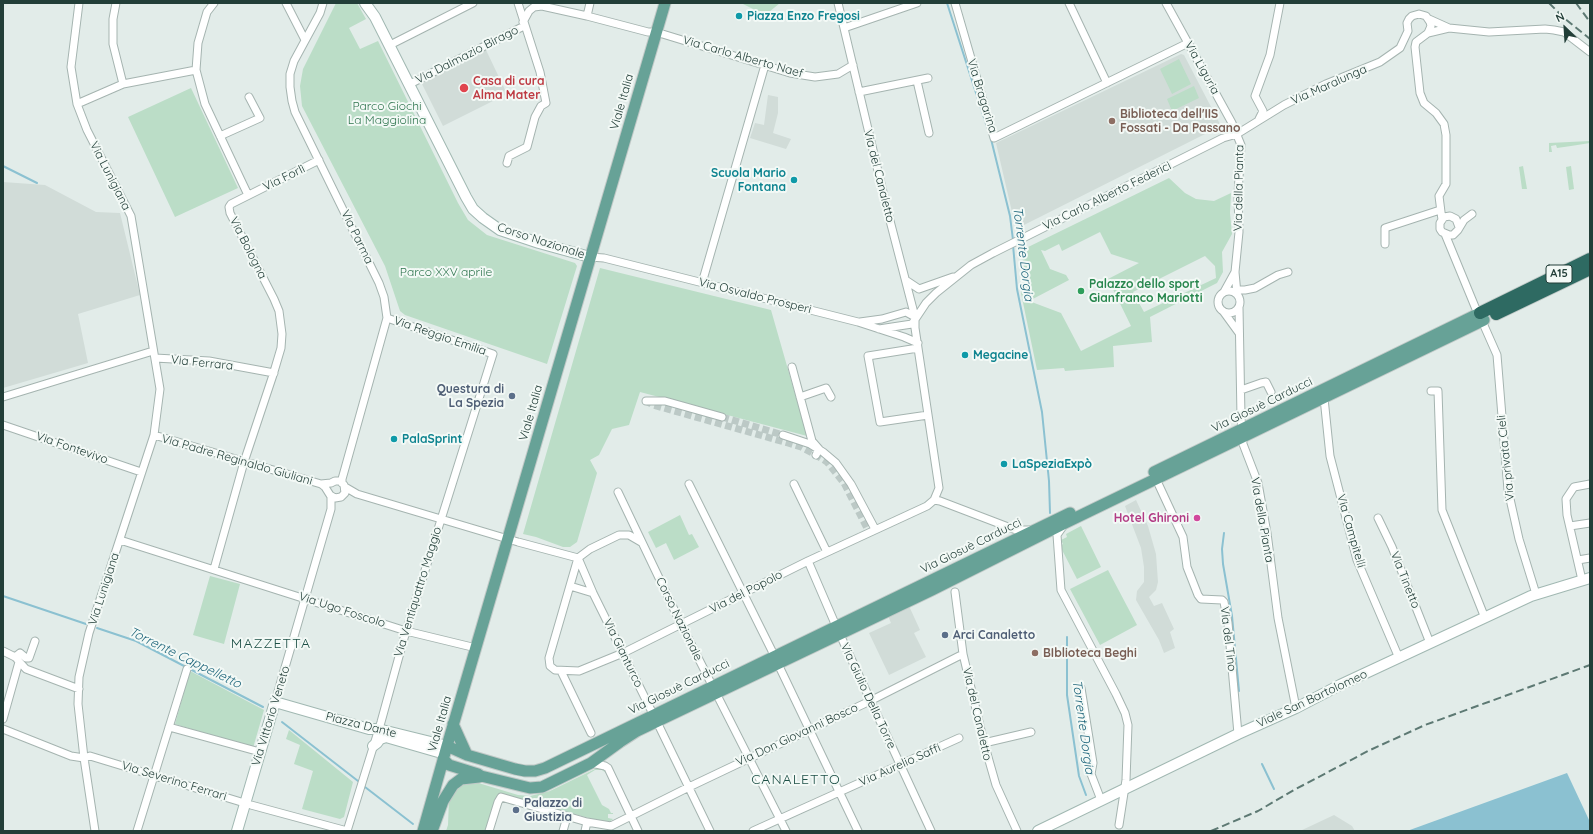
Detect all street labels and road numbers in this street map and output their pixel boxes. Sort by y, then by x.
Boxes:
street label: Via Dalmazio Birago [413,23,521,87]
street label: Via Carlo Alberto Naef [681,33,805,81]
street label: Via Liguria [1181,39,1223,97]
street label: Via Bragarina [964,57,1000,135]
street label: Via Maralunga [1289,62,1369,108]
street label: Viale Italia [607,72,637,132]
street label: Via del Canaletto [860,128,898,224]
street label: Via Lunigiana [86,139,134,213]
street label: Via della Pianta [1231,145,1247,231]
street label: Via Carlo Alberto Federici [1040,159,1174,233]
street label: Via Forlì [261,162,307,194]
street label: Via Parma [338,208,376,266]
street label: Via Bologna [226,215,270,281]
street label: Corso Nazionale [495,220,587,262]
road number: A15 [1546,265,1572,283]
street label: Via Osvaldo Prosperi [697,275,813,317]
street label: Via Reggio Emilia [392,313,488,359]
street label: Via Ferrara [170,353,234,373]
street label: Via Giosuè Carducci [1209,374,1315,436]
street label: Viale Italia [516,383,546,443]
street label: Via privata Cieli [1494,414,1518,502]
street label: Via Fontevivo [34,429,110,467]
street label: Via Padre Reginaldo Giuliani [160,432,314,488]
street label: Via della Pianta [1247,476,1277,564]
street label: Via Campitelli [1334,493,1368,569]
street label: Via Giosuè Carducci [918,515,1024,577]
street label: Via Ventiquattro Maggio [391,525,445,659]
street label: Via Tinetto [1387,550,1423,610]
street label: Via Lunigiana [86,551,122,627]
street label: Via del Popolo [707,567,785,617]
street label: Corso Nazionale [653,575,705,663]
street label: Via Ugo Foscolo [297,589,387,631]
street label: Via del Tino [1217,606,1239,672]
street label: Via Gianturco [600,616,646,690]
street label: Via Giulio Della Torre [837,641,899,751]
street label: Via Giosuè Carducci [626,656,732,718]
street label: Via Vittorio Veneto [249,664,293,768]
street label: Via del Canaletto [959,666,995,762]
street label: Viale San Bartolomeo [1254,667,1370,731]
street label: Viale Italia [425,694,455,754]
street label: Via Don Giovanni Bosco [734,700,860,770]
street label: Piazza Dante [324,709,398,741]
street label: Via Aurelio Saffi [857,741,943,789]
street label: Via Severino Ferrari [120,758,228,804]

